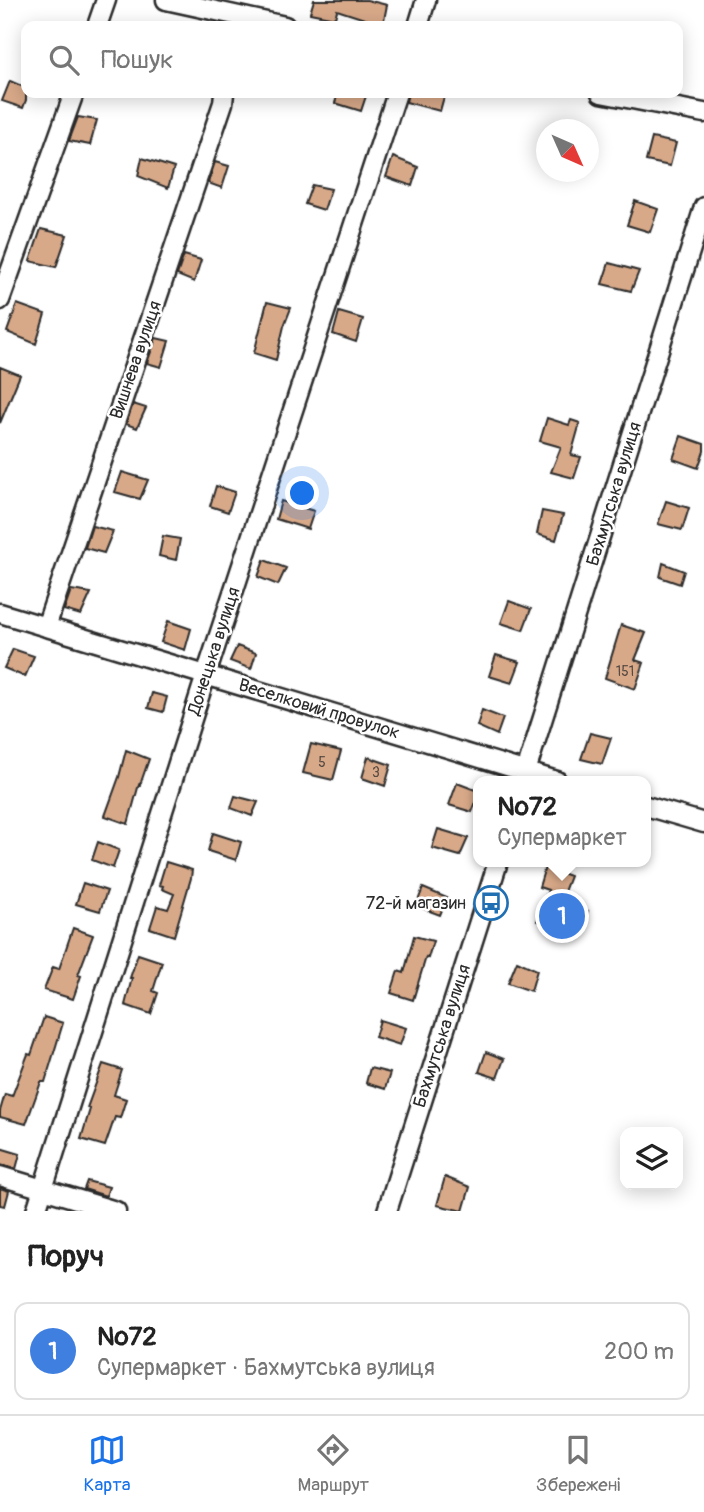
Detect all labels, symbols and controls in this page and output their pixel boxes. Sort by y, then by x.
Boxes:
search box [21,21,683,98]
icon: search [45,41,83,79]
text: Пошук [101,44,174,76]
north arrow [536,119,599,182]
street label: Вишнева вулиця [105,298,167,422]
street label: Бахмутська вулиця [581,419,647,569]
your location [285,476,319,510]
street label: Донецька вулиця [182,584,246,719]
house number: 151 [616,663,634,680]
street label: Веселковий провулок [236,674,402,744]
house number: 5 [318,754,326,771]
house number: 3 [372,764,380,781]
popup [473,776,651,867]
text: №72 [497,791,557,823]
text: Супермаркет [497,823,627,852]
bus stop icon: 72-й магазин [472,884,510,922]
pin: 1 [539,890,585,942]
place label: 72-й магазин [366,892,466,915]
street label: Бахмутська вулиця [408,961,476,1111]
map controls [620,1127,683,1190]
button: layers [620,1127,683,1190]
text: Поруч [28,1238,104,1275]
text: №72 [97,1321,157,1353]
text: 1 [49,1337,58,1366]
text: 200 m [604,1337,674,1366]
text: Супермаркет · Бахмутська вулиця [97,1353,435,1382]
tab: Карта [83,1431,131,1497]
tab: Маршрут [298,1431,369,1497]
tab: Збережені [536,1431,621,1497]

